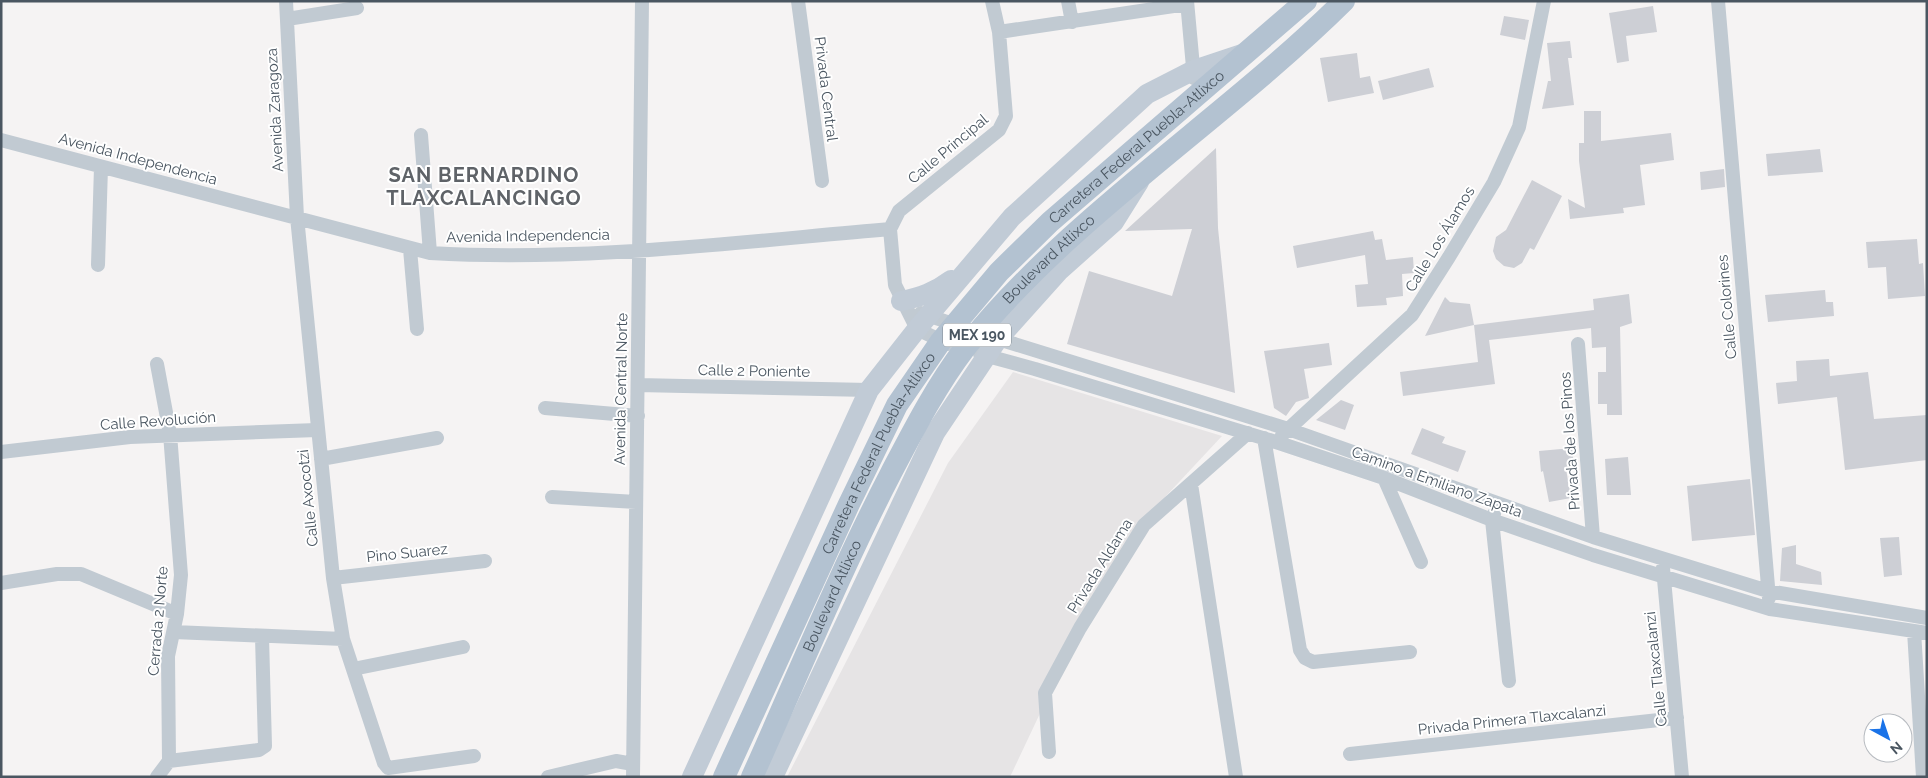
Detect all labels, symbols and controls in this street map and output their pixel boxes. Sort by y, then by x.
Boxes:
street label: Privada Central [811,36,841,143]
street label: Avenida Zaragoza [263,48,287,172]
street label: Carretera Federal Puebla-Atlixco [1045,66,1228,228]
street label: Calle Principal [904,110,992,188]
street label: Avenida Independencia [57,129,219,189]
district label: SAN BERNARDINO TLAXCALANCINGO [386,163,582,210]
street label: Calle Los Álamos [1401,183,1479,295]
street label: Boulevard Atlixco [999,211,1099,307]
street label: Avenida Independencia [446,226,610,246]
street label: Calle Colorines [1713,254,1741,360]
street label: Avenida Central Norte [611,312,631,465]
road number: MEX 190 [943,324,1011,346]
street label: Carretera Federal Puebla-Atlixco [818,349,939,557]
street label: Calle 2 Poniente [698,361,810,381]
street label: Privada de los Pinos [1556,371,1584,511]
street label: Calle Revolución [99,408,217,434]
street label: Camino a Emiliano Zapata [1349,443,1525,521]
street label: Calle Axocotzi [294,448,322,548]
street label: Privada Aldama [1064,515,1136,617]
street label: Boulevard Atlixco [799,537,865,655]
street label: Pino Suarez [366,540,448,566]
street label: Cerrada 2 Norte [144,565,172,677]
street label: Calle Tlaxcalanzi [1641,611,1671,727]
street label: Privada Primera Tlaxcalanzi [1417,701,1607,739]
north arrow [1863,713,1913,763]
text: N [1887,738,1906,758]

